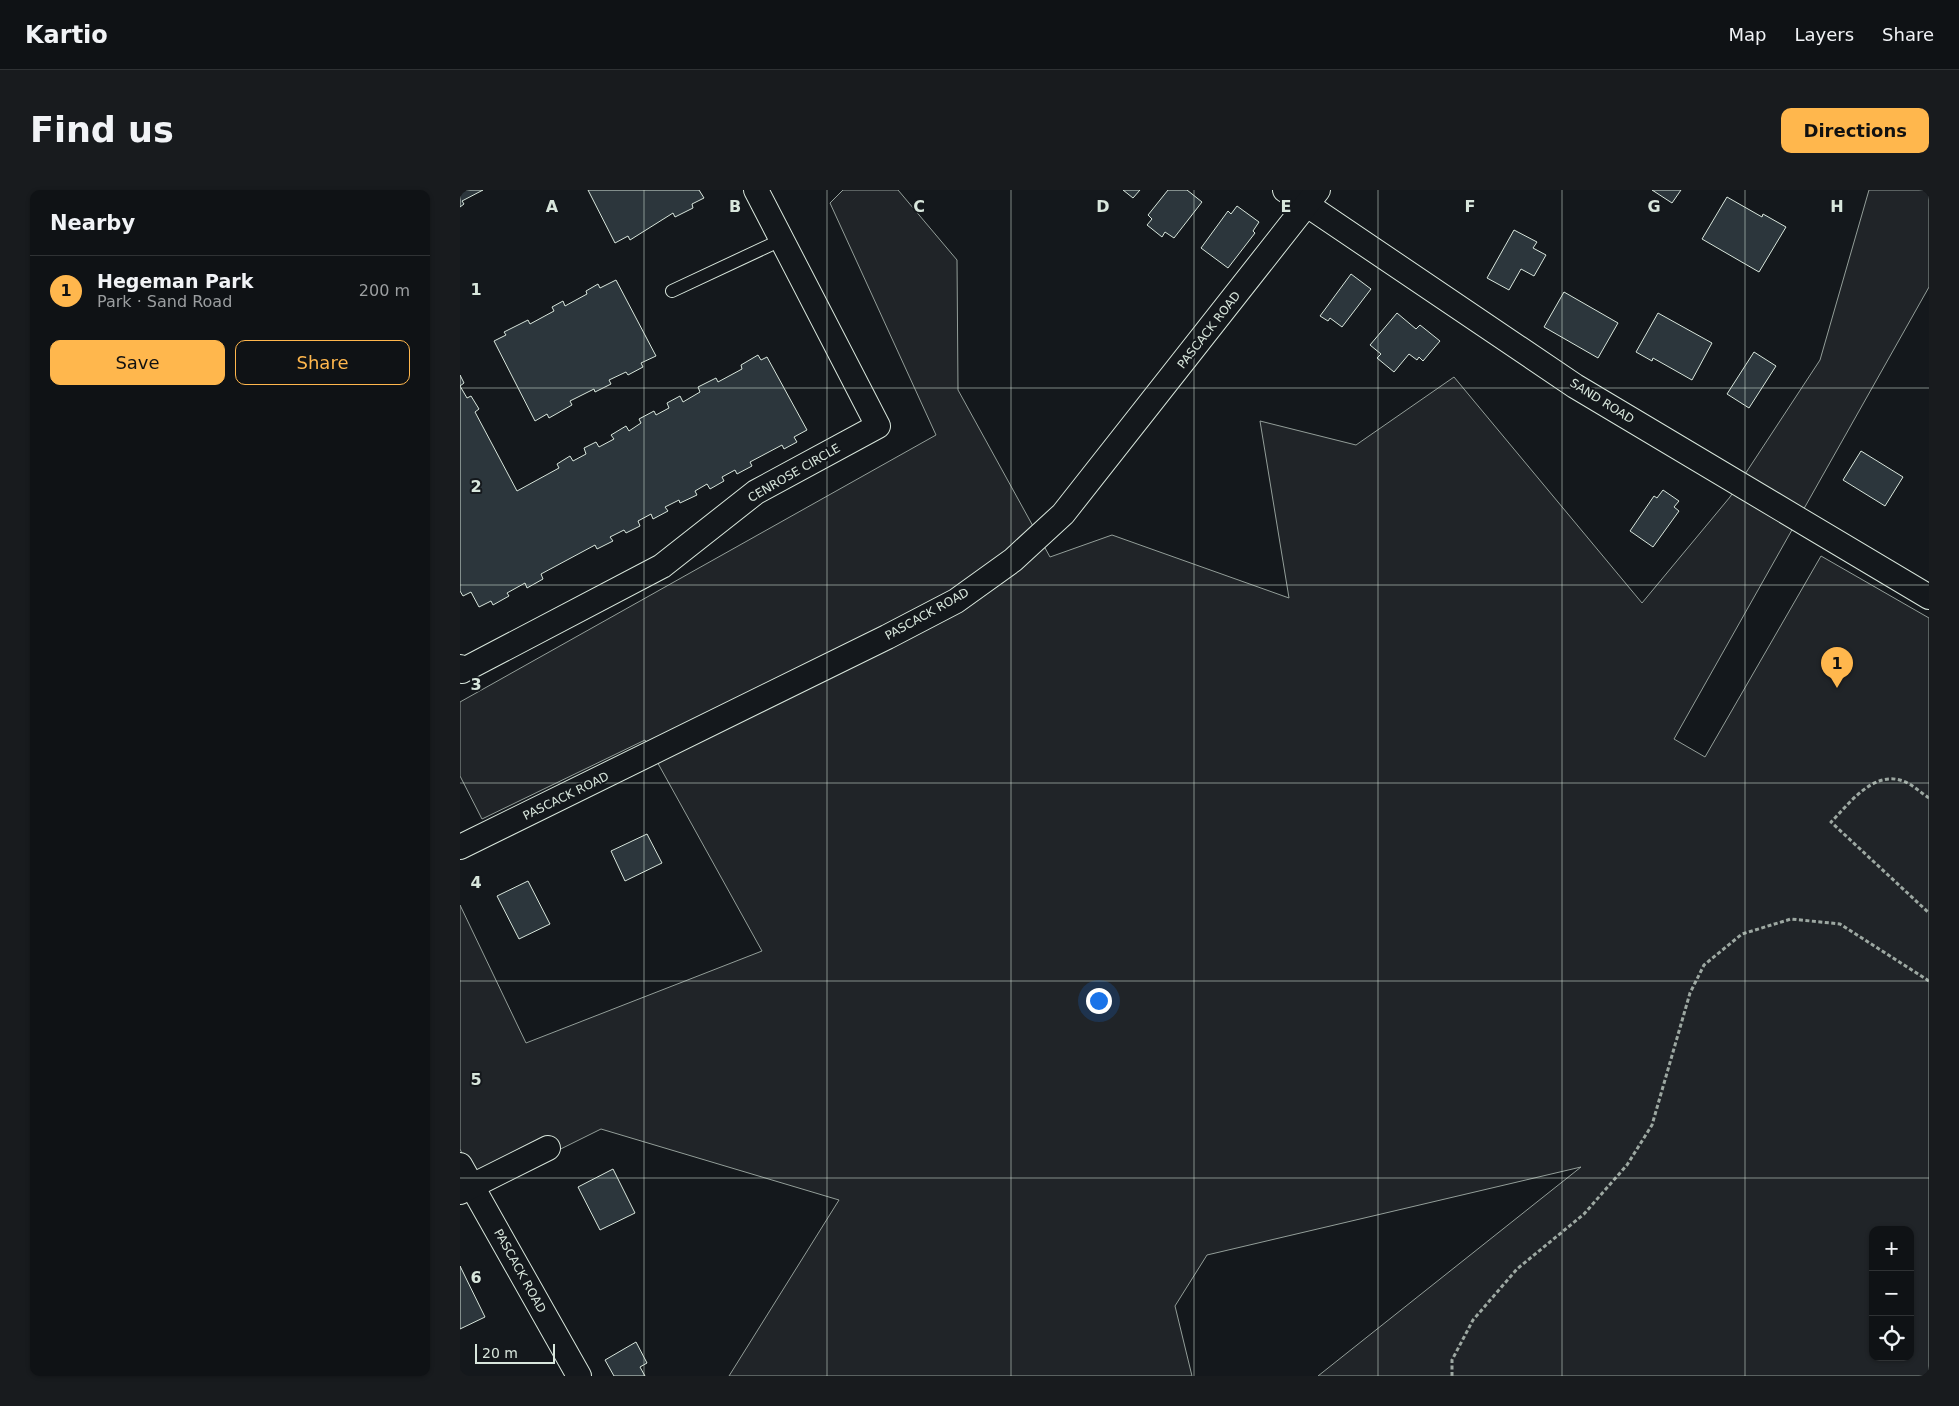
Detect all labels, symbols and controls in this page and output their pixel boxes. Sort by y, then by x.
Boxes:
text: Kartio [25,21,108,49]
text: Map [1728,24,1766,45]
text: Layers [1794,24,1854,45]
text: Share [1882,24,1934,45]
button: Directions [1781,108,1929,153]
text: Find us [30,110,174,150]
text: A [546,197,559,216]
text: B [729,197,741,216]
text: C [913,197,925,216]
text: D [1096,197,1110,216]
text: E [1281,197,1291,216]
text: F [1465,197,1475,216]
text: G [1647,197,1661,216]
text: H [1830,197,1844,216]
text: Nearby [50,211,135,235]
text: Hegeman Park [97,270,253,292]
text: 1 [470,280,482,299]
text: 1 [60,281,72,300]
text: 200 m [359,281,410,300]
street label: PASCACK ROAD [1175,289,1243,371]
text: Park · Sand Road [97,292,232,311]
button: Save [50,340,225,385]
button: Share [235,340,410,385]
street label: SAND ROAD [1567,376,1637,426]
street label: CENROSE CIRCLE [745,441,843,505]
text: 2 [470,477,482,496]
street label: PASCACK ROAD [883,585,971,643]
pin: 1 [1821,647,1853,688]
text: 3 [470,675,482,694]
street label: PASCACK ROAD [521,769,611,823]
text: 4 [470,873,482,892]
your location [1086,988,1112,1014]
text: 5 [470,1070,482,1089]
map controls [1869,1226,1914,1361]
button: + [1869,1226,1914,1271]
street label: PASCACK ROAD [491,1227,549,1315]
text: 6 [470,1268,482,1287]
button: − [1869,1271,1914,1316]
button: locate [1869,1316,1914,1361]
scale bar [475,1341,555,1364]
text: 20 m [482,1345,518,1361]

